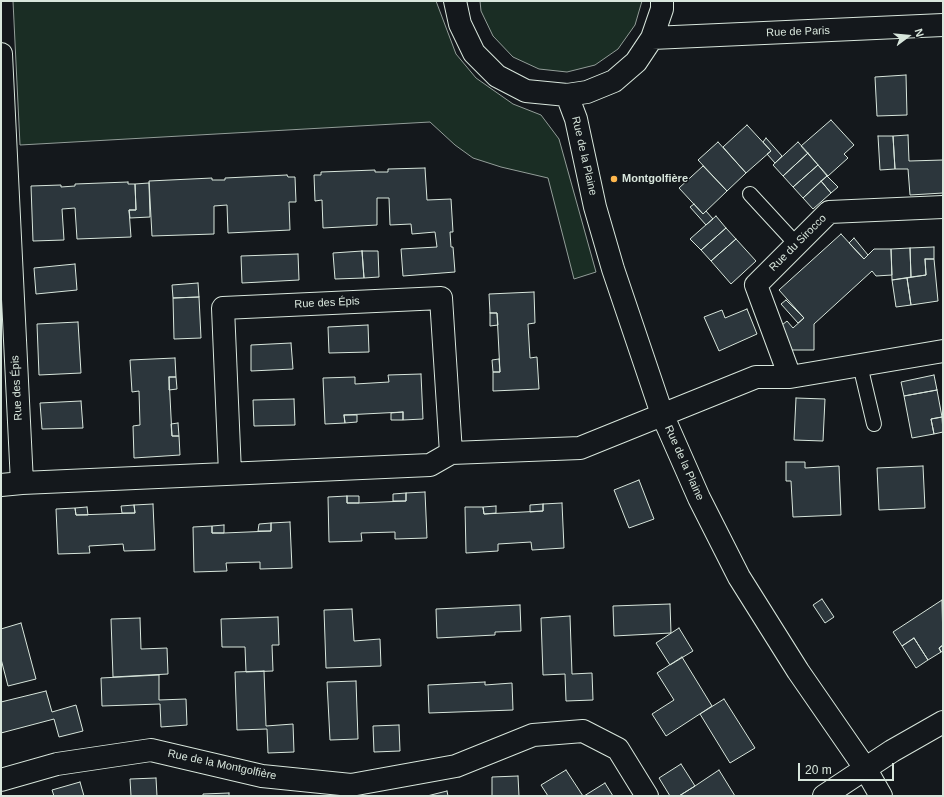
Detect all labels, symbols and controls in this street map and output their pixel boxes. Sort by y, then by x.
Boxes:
north arrow [888,16,928,56]
street label: Rue de Paris [766,24,830,40]
text: N [913,27,926,38]
street label: Rue de la Plaine [568,115,600,197]
place label: Montgolfière [622,172,688,186]
marker: Montgolfière [609,174,619,184]
street label: Rue du Sirocco [767,212,829,274]
street label: Rue des Épis [294,295,360,311]
street label: Rue des Épis [9,355,25,421]
street label: Rue de la Plaine [662,423,706,503]
street label: Rue de la Montgolfière [166,747,278,783]
scale bar [800,755,896,781]
text: 20 m [805,763,832,777]

